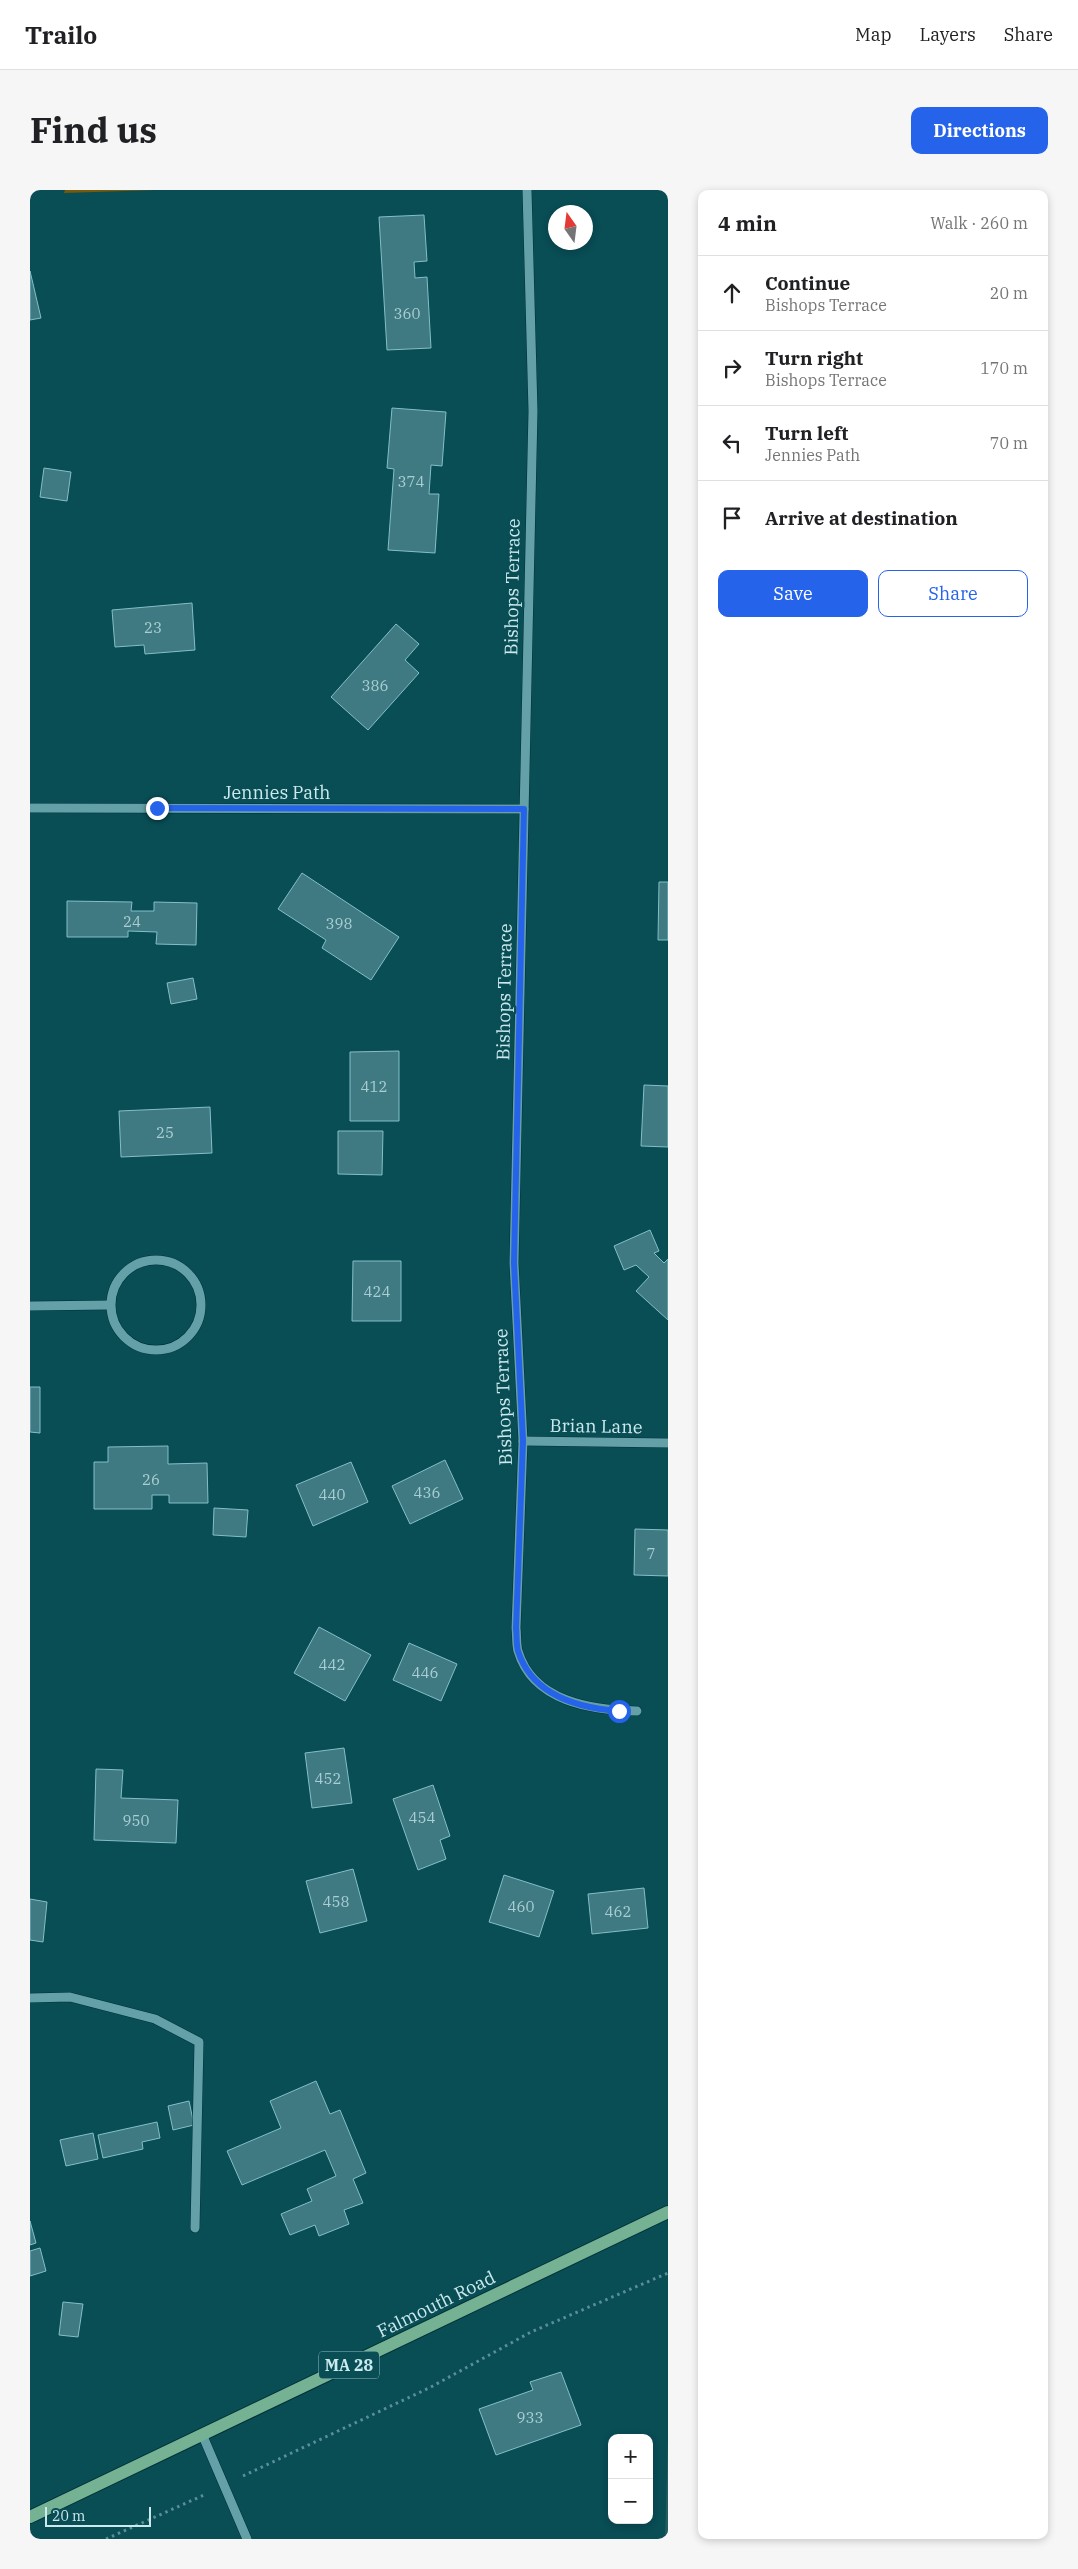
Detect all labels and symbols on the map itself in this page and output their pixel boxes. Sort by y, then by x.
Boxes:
north arrow [548,205,593,250]
house number: 360 [393,304,421,323]
house number: 374 [397,472,425,491]
street label: Bishops Terrace [499,518,525,656]
house number: 23 [144,618,162,637]
house number: 386 [361,676,389,695]
street label: Jennies Path [223,781,331,804]
route end [146,797,169,820]
house number: 24 [123,912,141,931]
house number: 398 [325,914,353,933]
street label: Bishops Terrace [491,923,517,1061]
house number: 412 [360,1077,388,1096]
house number: 25 [156,1123,174,1142]
house number: 424 [363,1282,391,1301]
street label: Bishops Terrace [489,1328,517,1466]
street label: Brian Lane [549,1414,643,1438]
house number: 26 [142,1470,160,1489]
house number: 436 [413,1483,441,1502]
house number: 440 [318,1485,346,1504]
house number: 7 [646,1544,656,1563]
house number: 442 [318,1655,346,1674]
house number: 446 [411,1663,439,1682]
route start [608,1700,631,1723]
house number: 452 [314,1769,342,1788]
house number: 454 [408,1808,436,1827]
house number: 950 [122,1811,150,1830]
house number: 458 [322,1892,350,1911]
house number: 460 [507,1897,535,1916]
house number: 462 [604,1902,632,1921]
street label: Falmouth Road [373,2265,499,2343]
road number: MA 28 [319,2352,379,2378]
house number: 933 [516,2408,544,2427]
scale bar [45,2504,151,2527]

